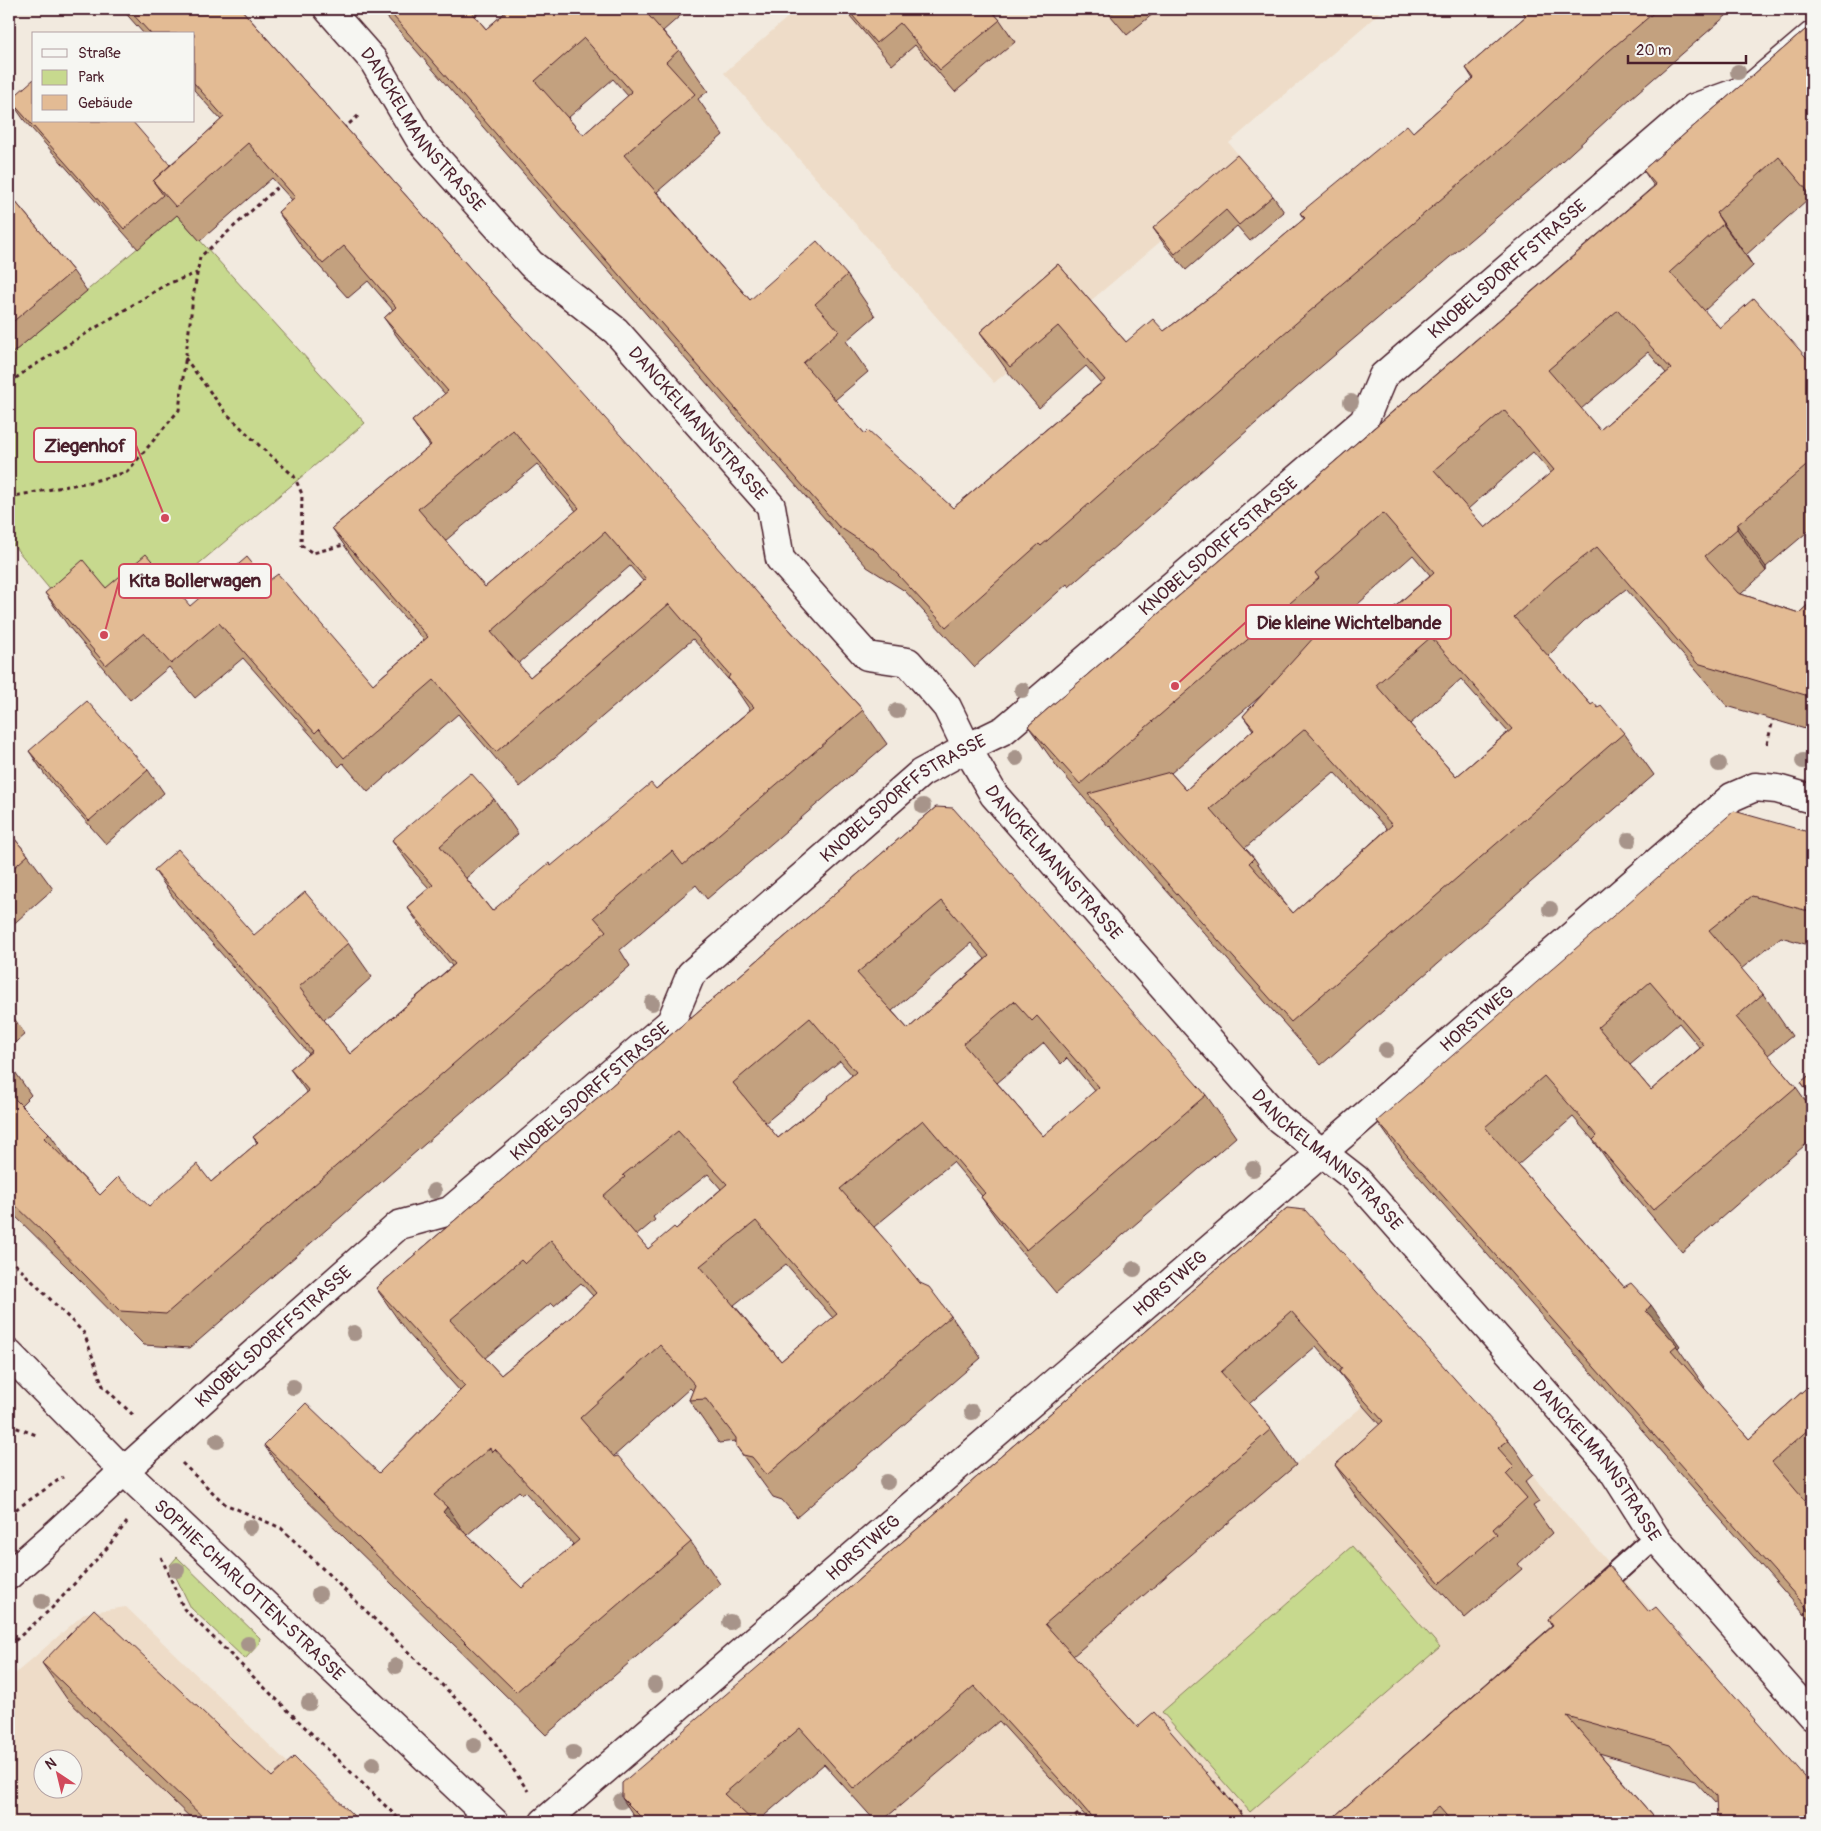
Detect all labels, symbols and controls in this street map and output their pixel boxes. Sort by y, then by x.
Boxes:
legend [32,32,195,122]
scale bar [1628,32,1746,64]
text: 20 m [1636,41,1671,60]
street label: DANCKELMANNSTRASSE [356,42,490,217]
text: Straße [78,44,121,63]
text: Park [78,68,105,87]
text: Gebäude [78,94,133,113]
street label: KNOBELSDORFFSTRASSE [1423,194,1592,344]
street label: DANCKELMANNSTRASSE [623,342,772,505]
callout: Ziegenhof [34,428,136,462]
text: Ziegenhof [44,434,126,458]
street label: KNOBELSDORFFSTRASSE [1134,471,1303,621]
callout: Kita Bollerwagen [119,564,271,598]
text: Kita Bollerwagen [129,569,262,593]
callout: Die kleine Wichtelbande [1246,605,1451,639]
text: Die kleine Wichtelbande [1257,611,1442,635]
street label: KNOBELSDORFFSTRASSE [815,729,990,867]
street label: DANCKELMANNSTRASSE [979,781,1128,945]
street label: HORSTWEG [1435,980,1518,1057]
street label: KNOBELSDORFFSTRASSE [505,1017,674,1166]
street label: DANCKELMANNSTRASSE [1247,1085,1408,1235]
street label: HORSTWEG [1128,1245,1212,1322]
street label: KNOBELSDORFFSTRASSE [190,1261,357,1413]
street label: DANCKELMANNSTRASSE [1527,1375,1666,1546]
street label: SOPHIE-CHARLOTTEN-STRASSE [149,1494,350,1686]
street label: HORSTWEG [821,1509,905,1586]
north arrow [32,1748,82,1798]
text: N [42,1754,60,1773]

